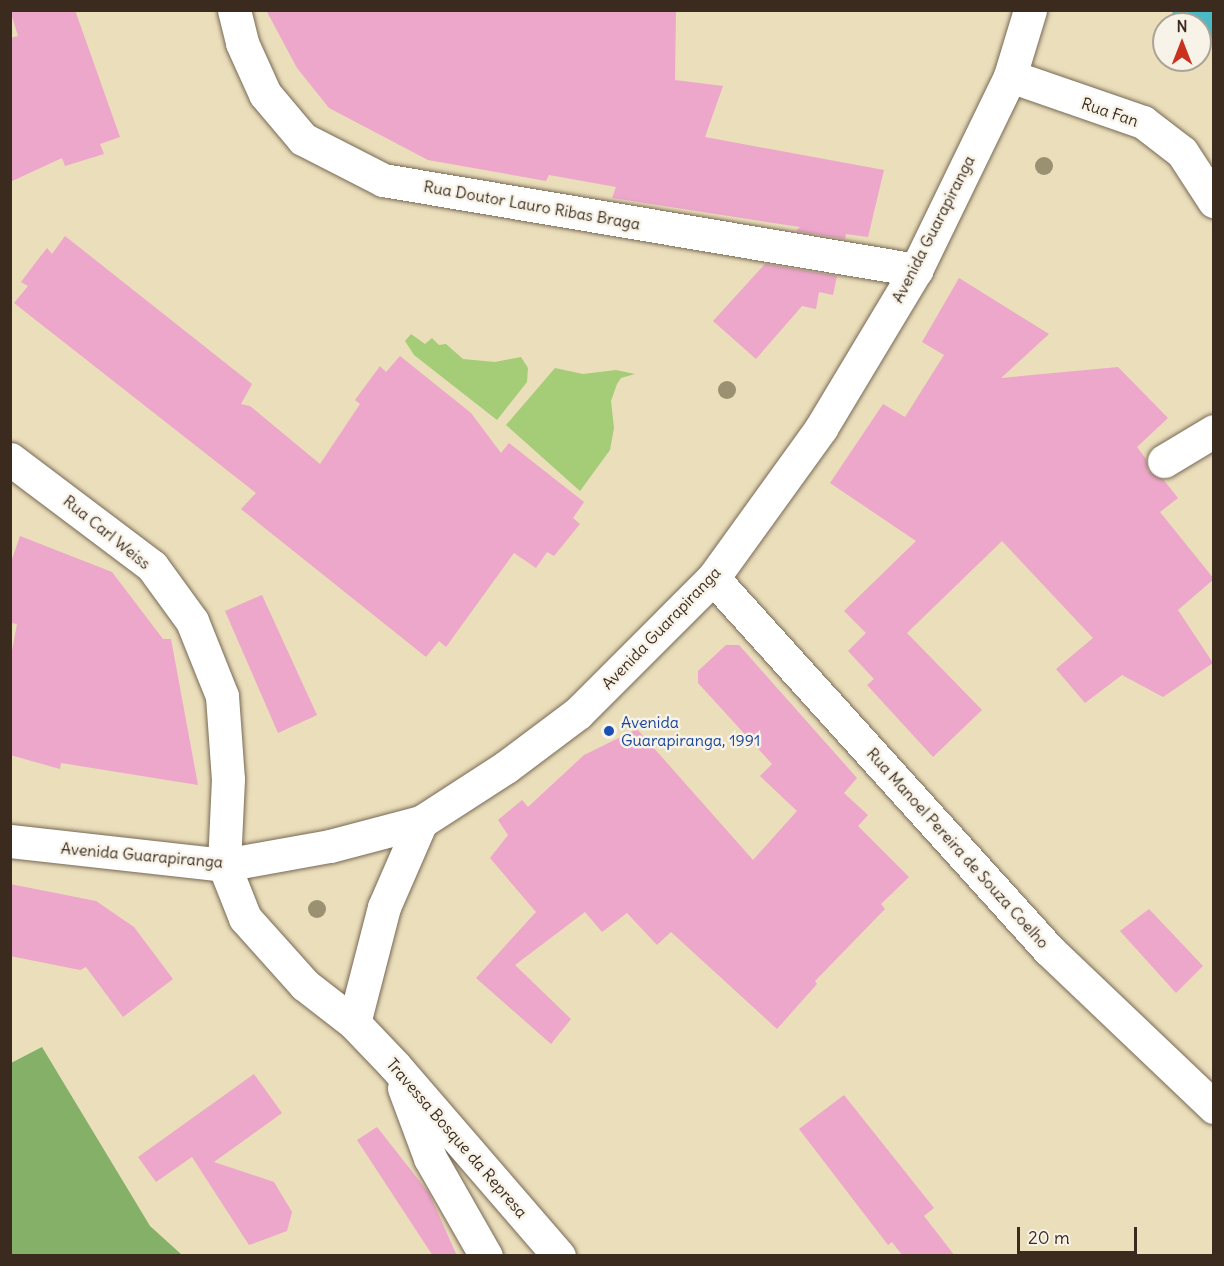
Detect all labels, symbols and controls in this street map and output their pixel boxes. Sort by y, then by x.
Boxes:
north arrow [1152,12,1212,72]
text: N [1176,16,1188,36]
street label: Rua Fan [1079,93,1141,131]
street label: Avenida Guarapiranga [888,152,978,306]
street label: Rua Doutor Lauro Ribas Braga [422,176,642,234]
street label: Rua Carl Weiss [60,491,154,573]
street label: Avenida Guarapiranga [598,563,724,693]
place label: Avenida Guarapiranga, 1991 [621,712,760,750]
marker: Avenida Guarapiranga, 1991 [602,724,616,738]
street label: Rua Manoel Pereira de Souza Coelho [863,744,1053,952]
street label: Avenida Guarapiranga [60,838,224,872]
street label: Travessa Bosque da Represa [383,1054,531,1222]
scale bar [1020,1215,1140,1253]
text: 20 m [1028,1226,1070,1249]

